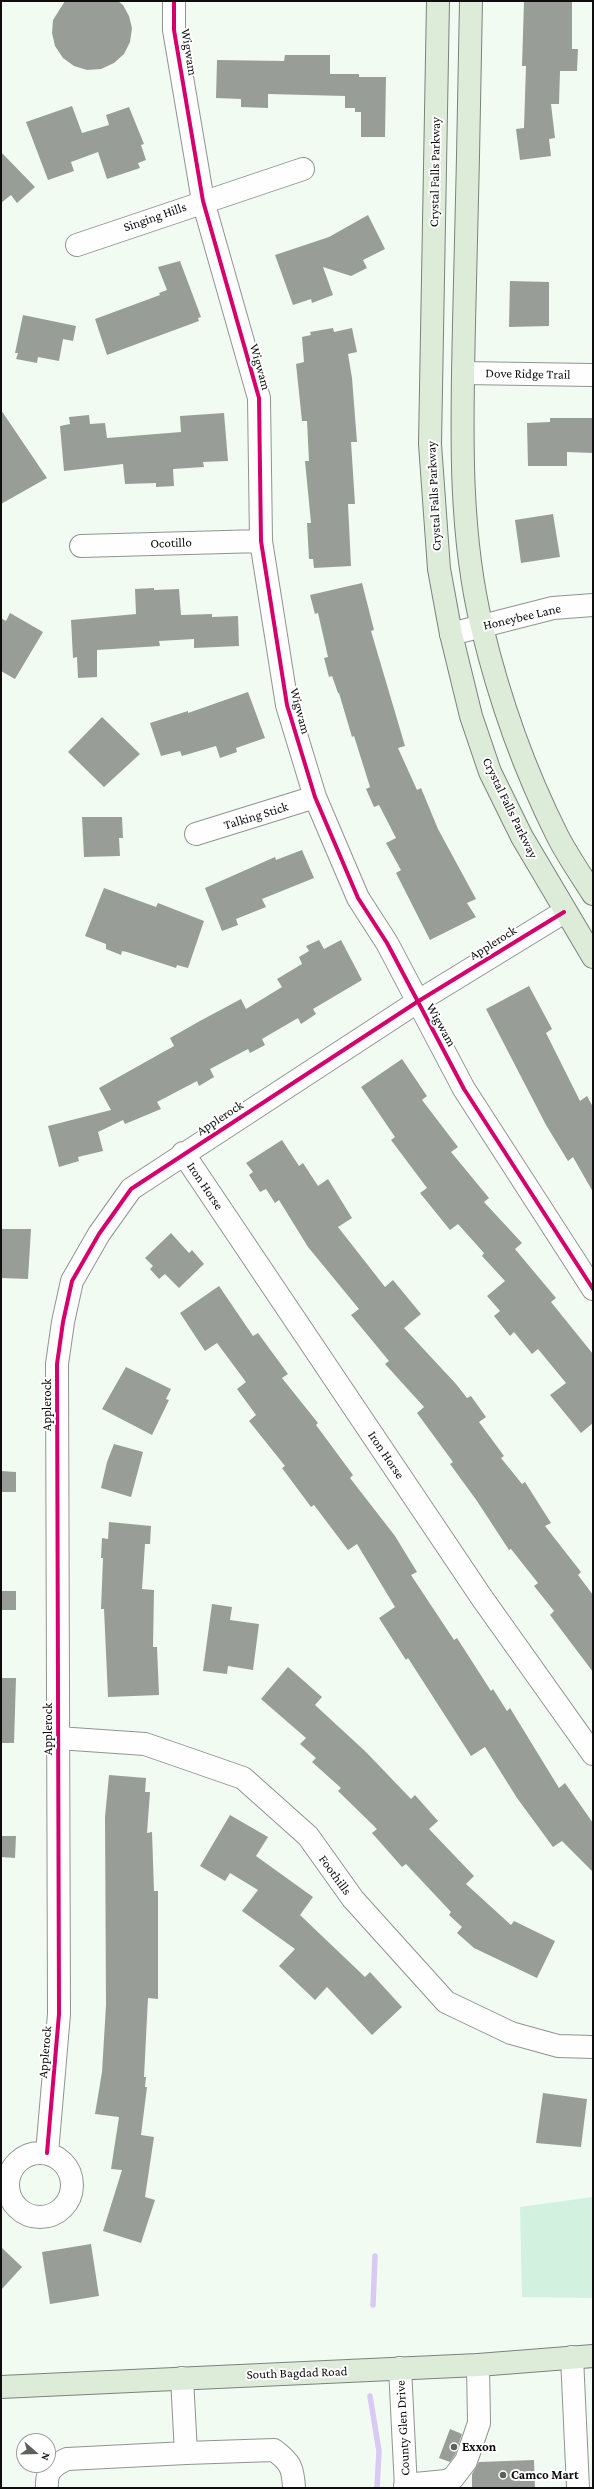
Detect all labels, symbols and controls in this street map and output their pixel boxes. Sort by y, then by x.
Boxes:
street label: Wigwam [178,27,200,77]
street label: Crystal Falls Parkway [426,117,444,227]
street label: Singing Hills [121,199,189,235]
street label: Wigwam [246,342,274,392]
street label: Dove Ridge Trail [485,365,571,383]
street label: Crystal Falls Parkway [423,441,445,551]
street label: Ocotillo [150,534,192,552]
street label: Honeybee Lane [482,600,562,634]
street label: Wigwam [286,686,314,736]
street label: Crystal Falls Parkway [479,755,541,861]
street label: Talking Stick [222,799,290,833]
street label: Applerock [467,922,519,964]
street label: Wigwam [423,1001,459,1049]
street label: Applerock [194,1097,246,1139]
street label: Iron Horse [183,1159,227,1213]
street label: Applerock [39,1379,55,1431]
street label: Iron Horse [364,1428,408,1482]
street label: Applerock [40,1703,56,1755]
street label: Foothills [315,1852,355,1898]
street label: Applerock [35,2025,55,2079]
street label: South Bagdad Road [246,2363,348,2383]
street label: County Glen Drive [393,2380,413,2476]
north arrow [16,2433,56,2473]
place label: Exxon [462,2439,496,2455]
marker: Exxon [449,2442,459,2452]
text: N [39,2451,53,2462]
place label: Camco Mart [511,2467,579,2483]
marker: Camco Mart [498,2470,508,2480]

